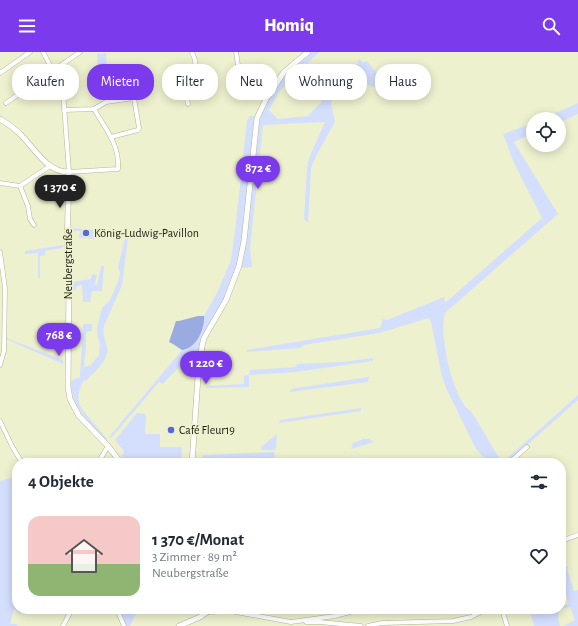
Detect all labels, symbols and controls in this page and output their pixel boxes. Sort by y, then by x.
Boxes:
icon: menu [16,15,38,37]
icon: search [540,15,562,37]
text: Homiq [264,17,314,35]
chip: Kaufen [12,64,79,100]
chip: Mieten [87,64,154,100]
chip: Filter [162,64,218,100]
chip: Neu [226,64,277,100]
chip: Wohnung [285,64,367,100]
chip: Haus [375,64,431,100]
map controls [526,112,566,152]
button: locate [526,112,566,152]
pin: 872 € [230,156,286,190]
text: 872 € [245,162,271,175]
pin: 1 370 € [23,175,97,209]
text: 1 370 € [44,181,76,194]
place label: König-Ludwig-Pavillon [94,227,199,239]
marker: König-Ludwig-Pavillon [81,228,91,238]
street label: Neubergstraße [62,229,74,299]
pin: 768 € [31,323,87,357]
text: 768 € [46,329,72,342]
pin: 1 220 € [169,351,243,385]
text: 1 220 € [189,357,223,370]
place label: Café Fleur19 [179,424,235,436]
marker: Café Fleur19 [166,425,176,435]
icon: filters [528,471,550,493]
text: 4 Objekte [28,473,94,490]
text: 1 370 €/Monat [152,531,244,548]
icon: home [60,532,108,580]
icon: heart [528,545,550,567]
text: 3 Zimmer · 89 m² [152,551,237,564]
text: Neubergstraße [152,567,229,580]

